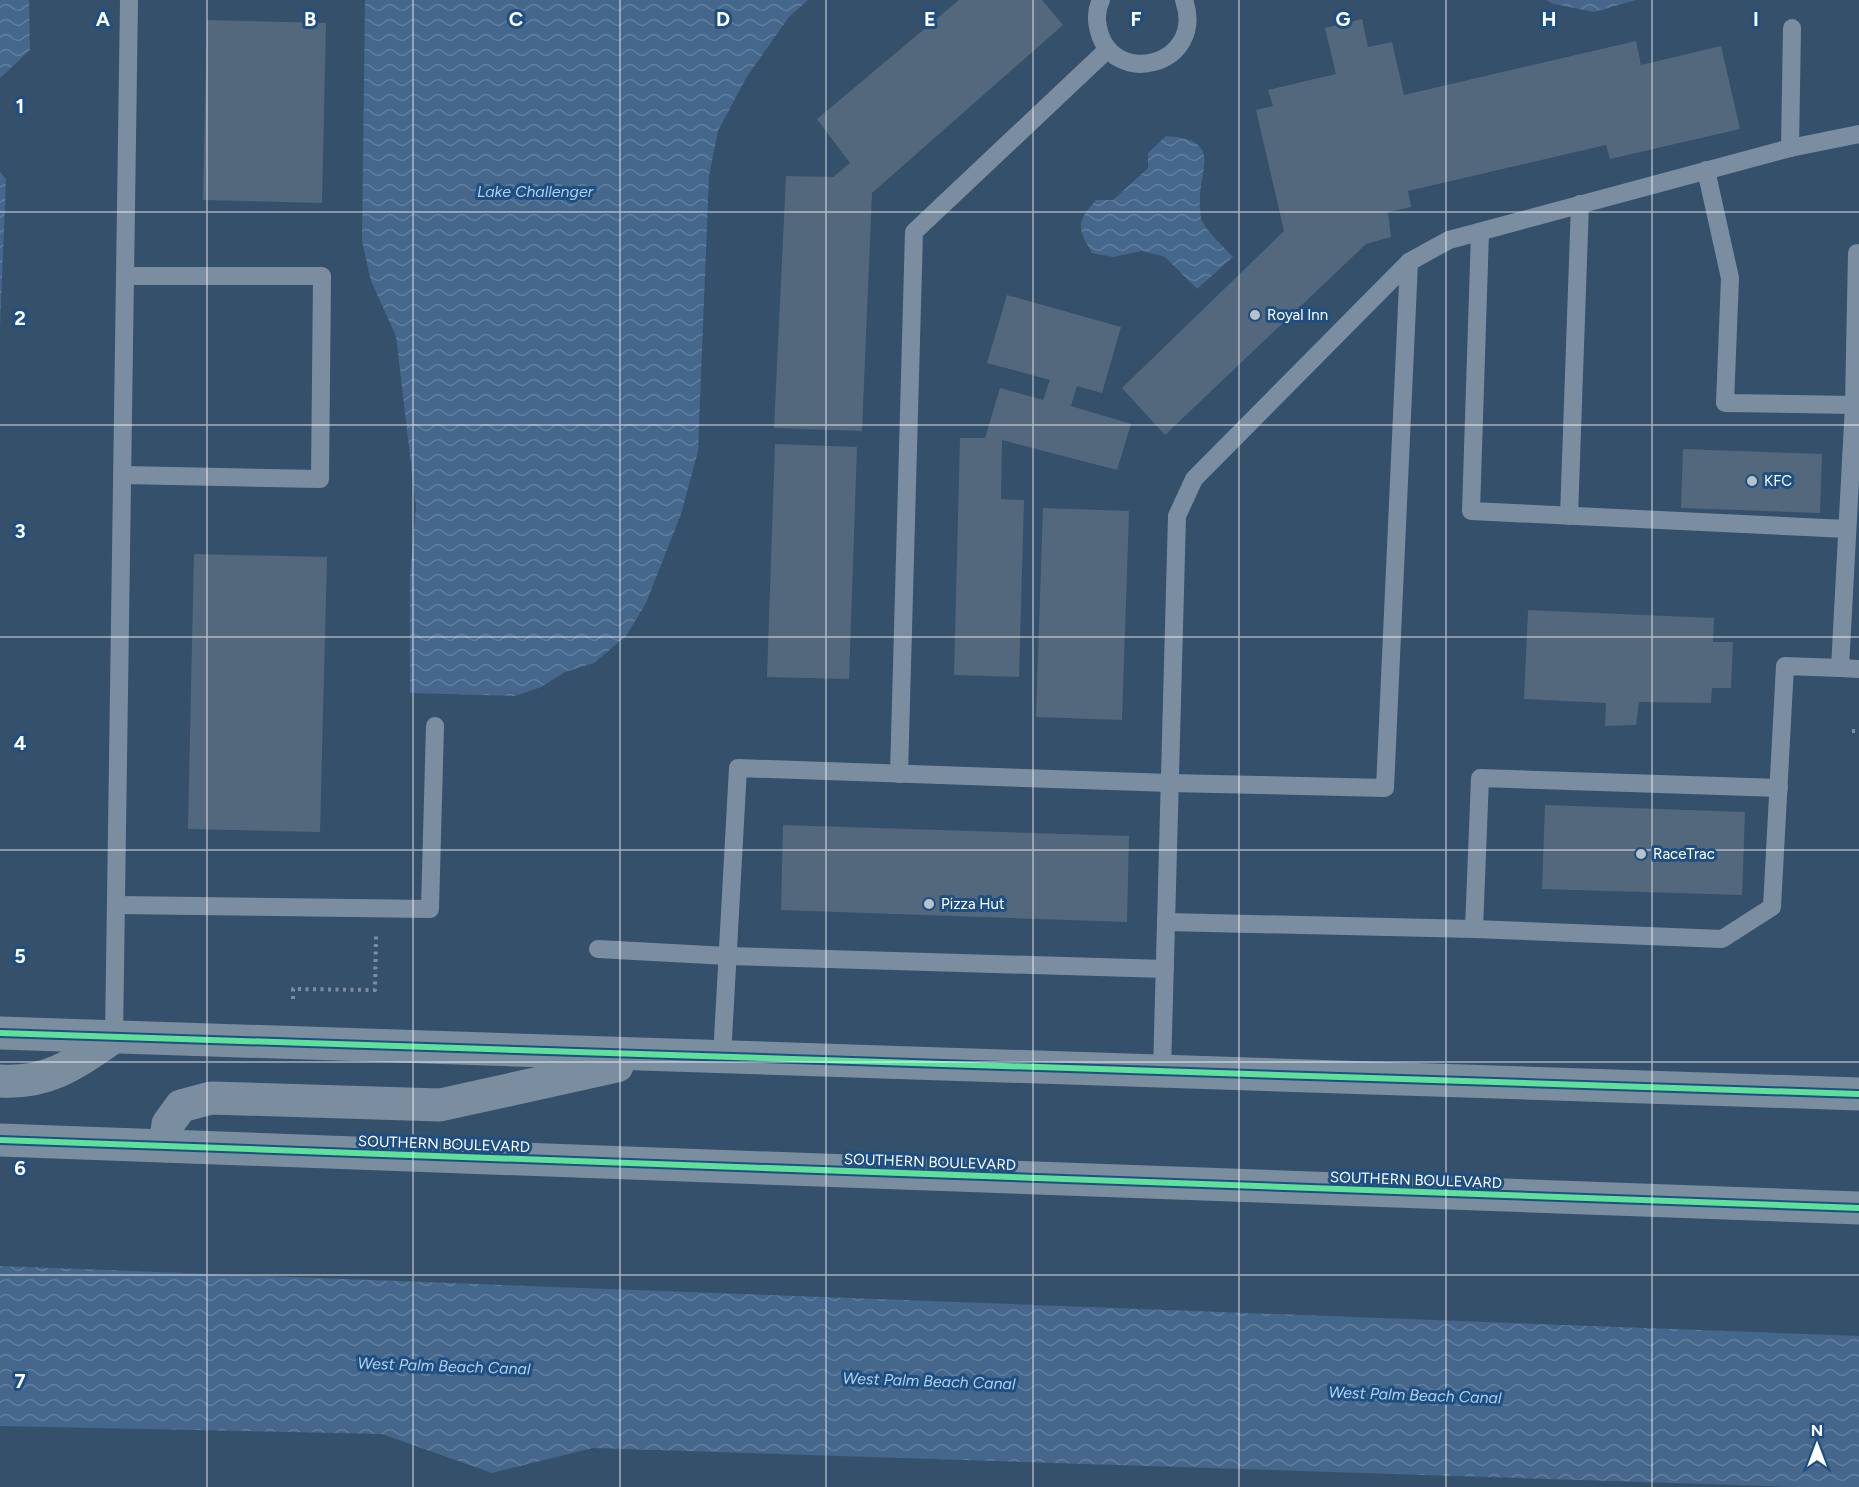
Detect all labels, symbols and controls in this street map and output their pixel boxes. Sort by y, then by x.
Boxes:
text: A [96,7,111,31]
text: B [304,7,316,31]
text: C [509,7,523,31]
text: D [716,7,730,31]
text: E [924,7,936,31]
text: F [1130,7,1142,31]
text: G [1336,7,1351,31]
text: H [1542,7,1557,31]
text: I [1753,7,1759,31]
text: 1 [16,94,24,118]
water label: Lake Challenger [477,182,594,201]
text: 2 [14,306,26,330]
place label: Royal Inn [1267,306,1328,324]
marker: Royal Inn [1248,308,1262,322]
place label: KFC [1764,472,1792,490]
marker: KFC [1745,474,1759,488]
text: 3 [14,519,26,543]
text: 4 [14,731,27,755]
place label: RaceTrac [1653,845,1715,863]
marker: RaceTrac [1634,847,1648,861]
place label: Pizza Hut [941,895,1005,913]
marker: Pizza Hut [922,897,936,911]
text: 5 [14,944,26,968]
street label: SOUTHERN BOULEVARD [358,1132,530,1156]
street label: SOUTHERN BOULEVARD [844,1150,1016,1174]
text: 6 [14,1156,26,1180]
street label: SOUTHERN BOULEVARD [1330,1168,1502,1192]
water label: West Palm Beach Canal [357,1353,531,1379]
water label: West Palm Beach Canal [842,1368,1016,1394]
text: 7 [14,1369,26,1393]
water label: West Palm Beach Canal [1328,1382,1502,1408]
north arrow [1787,1415,1847,1475]
text: N [1811,1421,1823,1440]

